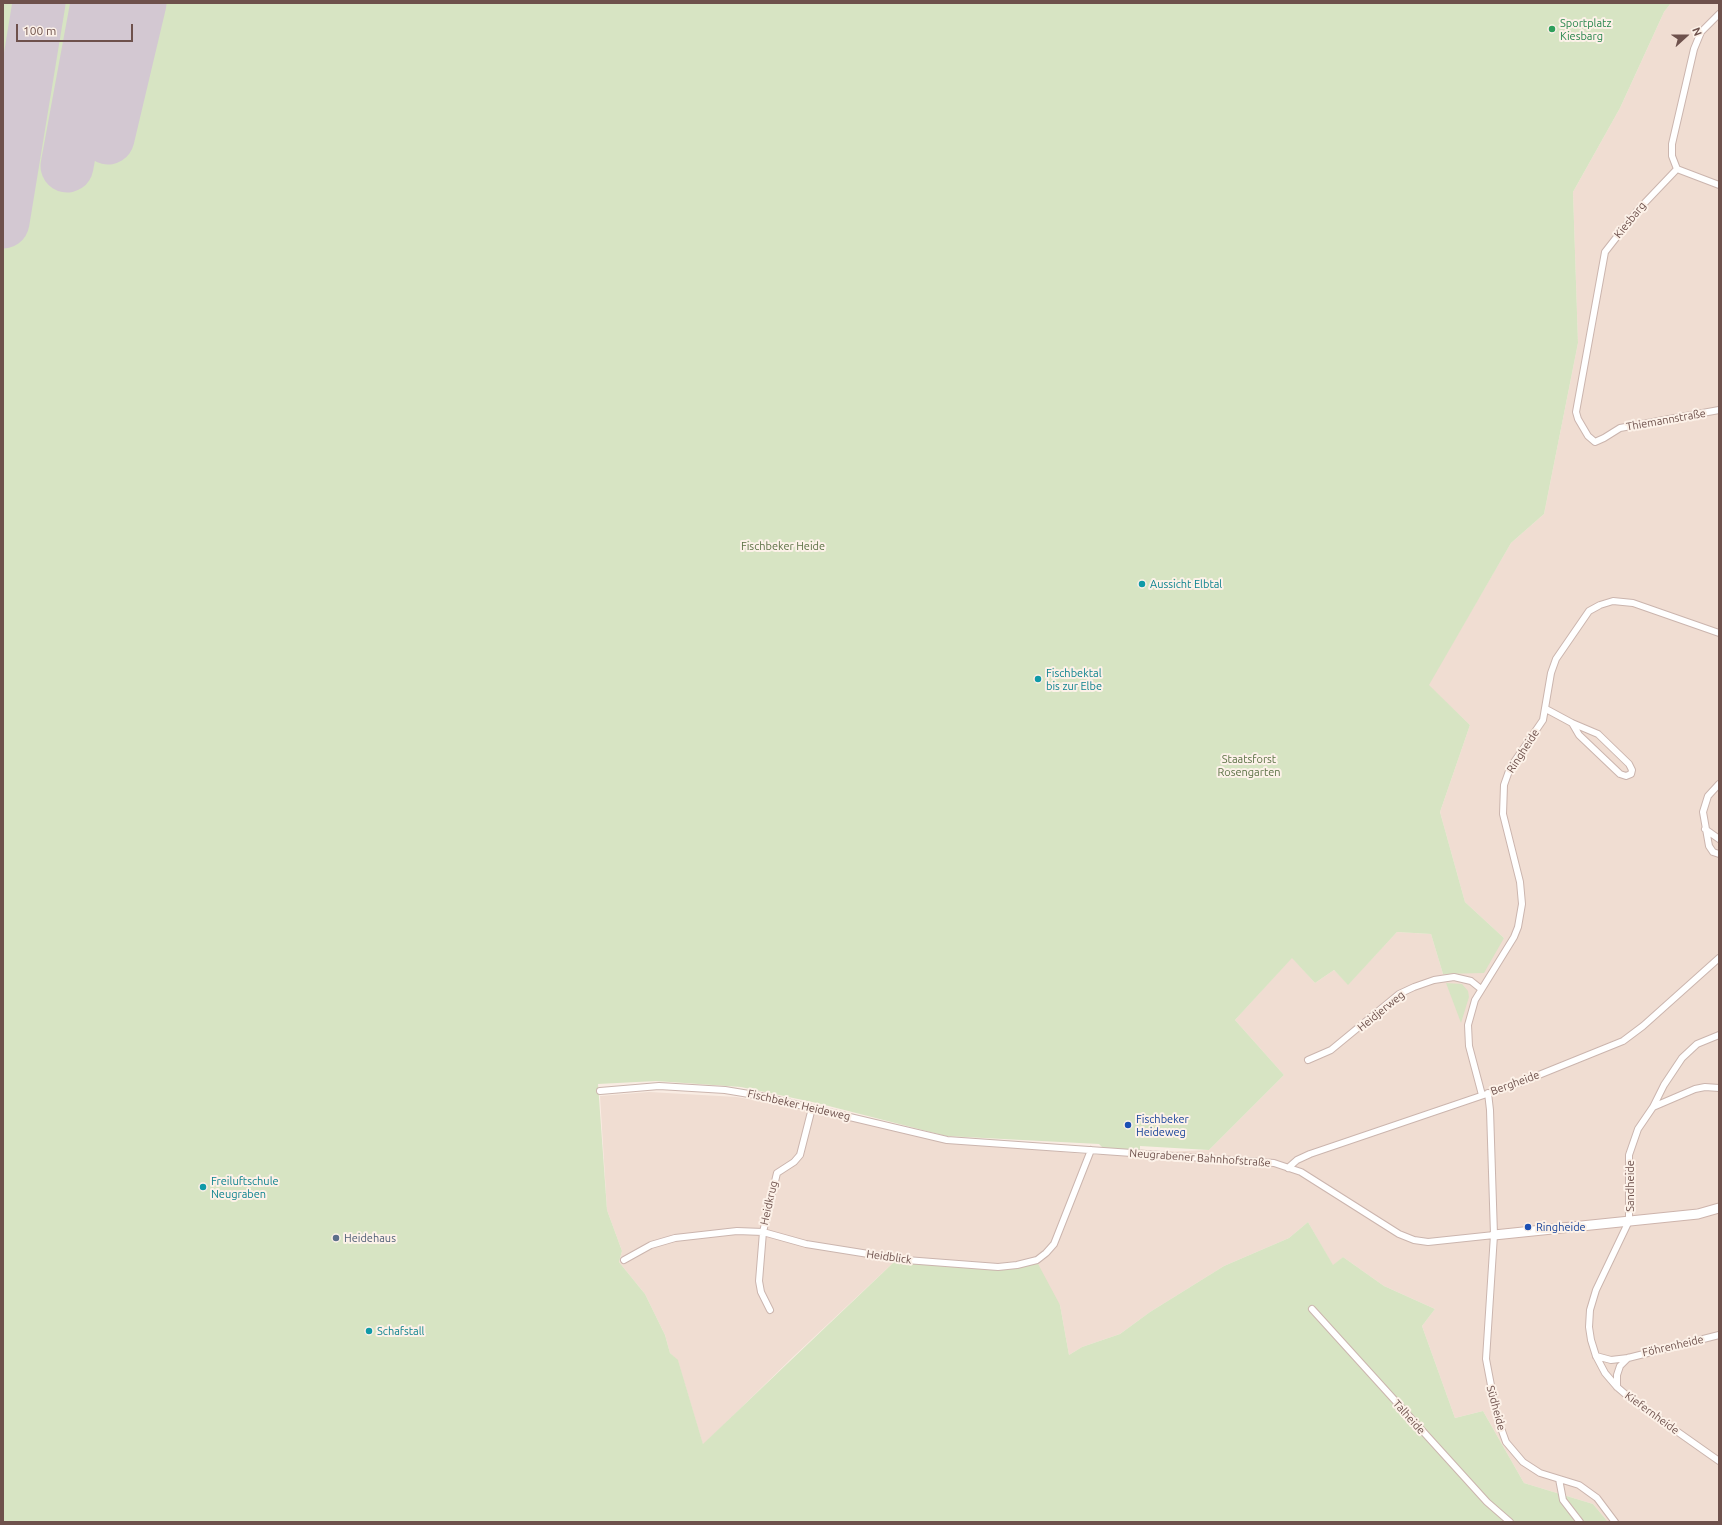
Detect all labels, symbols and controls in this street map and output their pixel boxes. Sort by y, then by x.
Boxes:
scale bar [18,16,135,42]
place label: Sportplatz Kiesbarg [1560,16,1612,42]
north arrow [1666,16,1706,56]
text: 100 m [23,24,56,37]
marker: Sportplatz Kiesbarg [1547,24,1557,34]
text: N [1690,26,1704,38]
street label: Kiesbarg [1611,199,1649,241]
street label: Thiemannstraße [1625,407,1707,433]
park label: Fischbeker Heide [741,539,825,553]
place label: Aussicht Elbtal [1150,577,1222,591]
marker: Aussicht Elbtal [1137,579,1147,589]
place label: Fischbektal bis zur Elbe [1046,666,1102,692]
marker: Fischbektal bis zur Elbe [1033,674,1043,684]
street label: Ringheide [1504,727,1542,775]
park label: Staatsforst Rosengarten [1217,752,1281,778]
street label: Heidjerweg [1355,988,1407,1034]
street label: Bergheide [1489,1068,1541,1098]
street label: Fischbeker Heideweg [746,1087,852,1123]
place label: Fischbeker Heideweg [1136,1112,1189,1138]
marker: Fischbeker Heideweg [1123,1120,1133,1130]
street label: Neugrabener Bahnhofstraße [1129,1146,1271,1170]
street label: Sandheide [1623,1160,1637,1212]
place label: Freiluftschule Neugraben [211,1174,279,1200]
street label: Heidkrug [757,1180,781,1226]
marker: Freiluftschule Neugraben [198,1182,208,1192]
place label: Ringheide [1536,1220,1586,1234]
marker: Ringheide [1523,1222,1533,1232]
place label: Heidehaus [344,1231,396,1245]
marker: Heidehaus [331,1233,341,1243]
street label: Heidblick [866,1247,912,1267]
place label: Schafstall [377,1324,424,1338]
marker: Schafstall [364,1326,374,1336]
street label: Föhrenheide [1641,1333,1705,1359]
street label: Südheide [1484,1384,1508,1432]
street label: Kiefernheide [1622,1389,1682,1437]
street label: Talheide [1390,1397,1428,1437]

